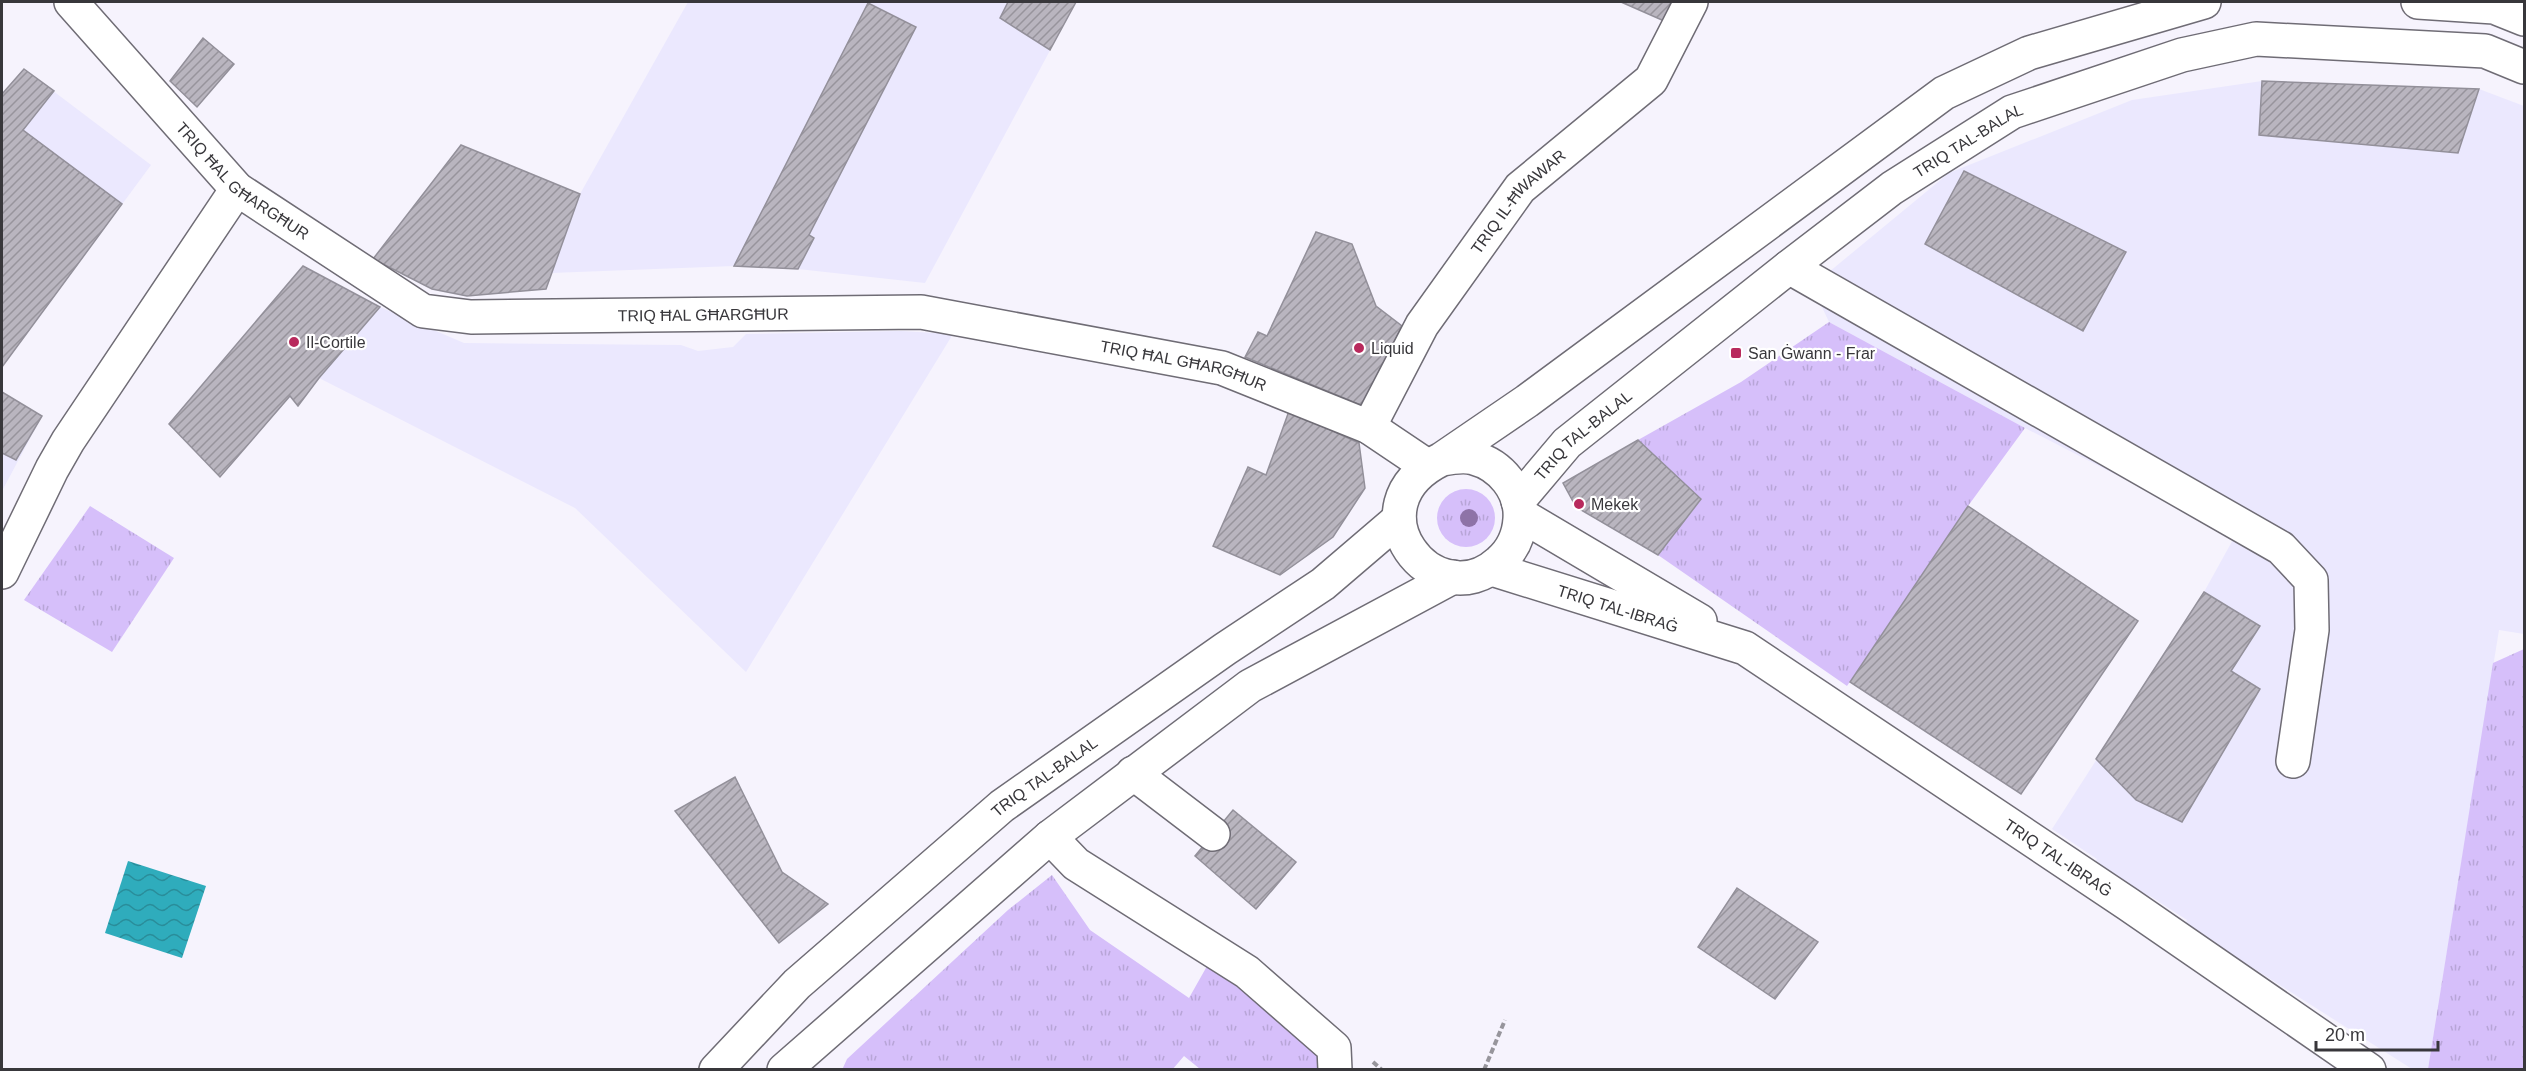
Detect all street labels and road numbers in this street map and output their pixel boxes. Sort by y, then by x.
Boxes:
street label: TRIQ TAL-BALAL [1910,100,2025,181]
street label: TRIQ ĦAL GĦARGĦUR [173,119,312,242]
street label: TRIQ IL-ĦWAWAR [1467,146,1568,257]
street label: TRIQ ĦAL GĦARGĦUR [617,305,789,324]
street label: TRIQ ĦAL GĦARGĦUR [1099,337,1269,394]
street label: TRIQ TAL-BALAL [1531,387,1635,483]
street label: TRIQ TAL-IBRAĠ [1555,581,1681,635]
street label: TRIQ TAL-BALAL [988,733,1100,820]
street label: TRIQ TAL-IBRAĠ [2001,815,2116,899]

